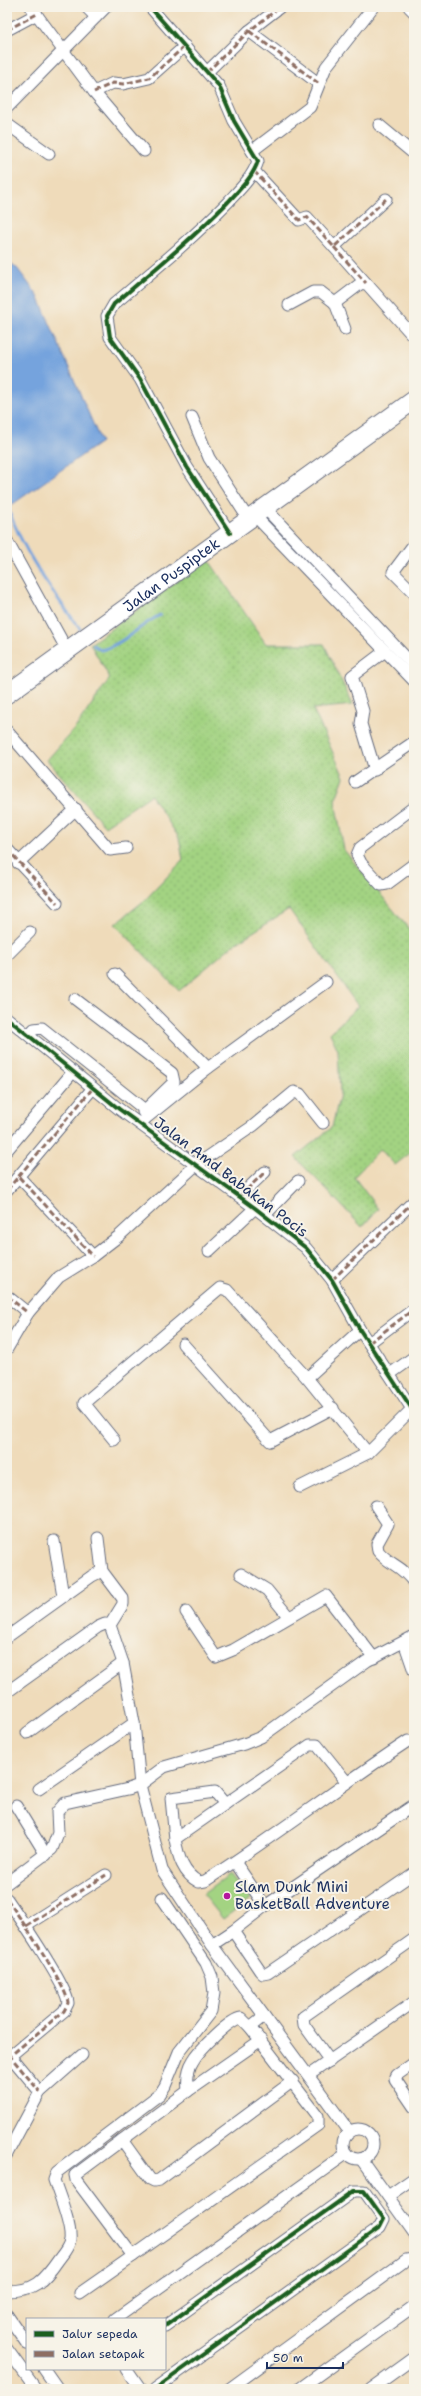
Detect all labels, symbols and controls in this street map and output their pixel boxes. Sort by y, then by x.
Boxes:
street label: Jalan Puspiptek [119,534,224,617]
street label: Jalan Amd Babakan Pocis [150,1112,312,1242]
place label: Slam Dunk Mini BasketBall Adventure [235,1877,390,1914]
marker: Slam Dunk Mini BasketBall Adventure [222,1891,232,1901]
legend [26,2318,166,2370]
text: Jalur sepeda [62,2326,138,2342]
scale bar [267,2344,343,2370]
text: Jalan setapak [62,2346,145,2362]
text: 50 m [273,2350,303,2366]

